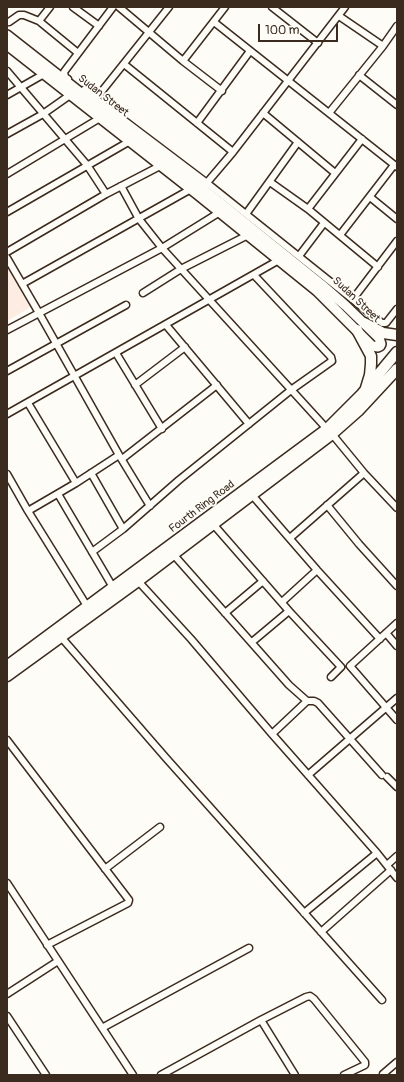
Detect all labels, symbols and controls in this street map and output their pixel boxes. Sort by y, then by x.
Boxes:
scale bar [260,16,340,42]
text: 100 m [265,23,299,38]
street label: Sudan Street [75,72,131,120]
street label: Sudan Street [329,275,383,325]
street label: Fourth Ring Road [167,478,237,536]

